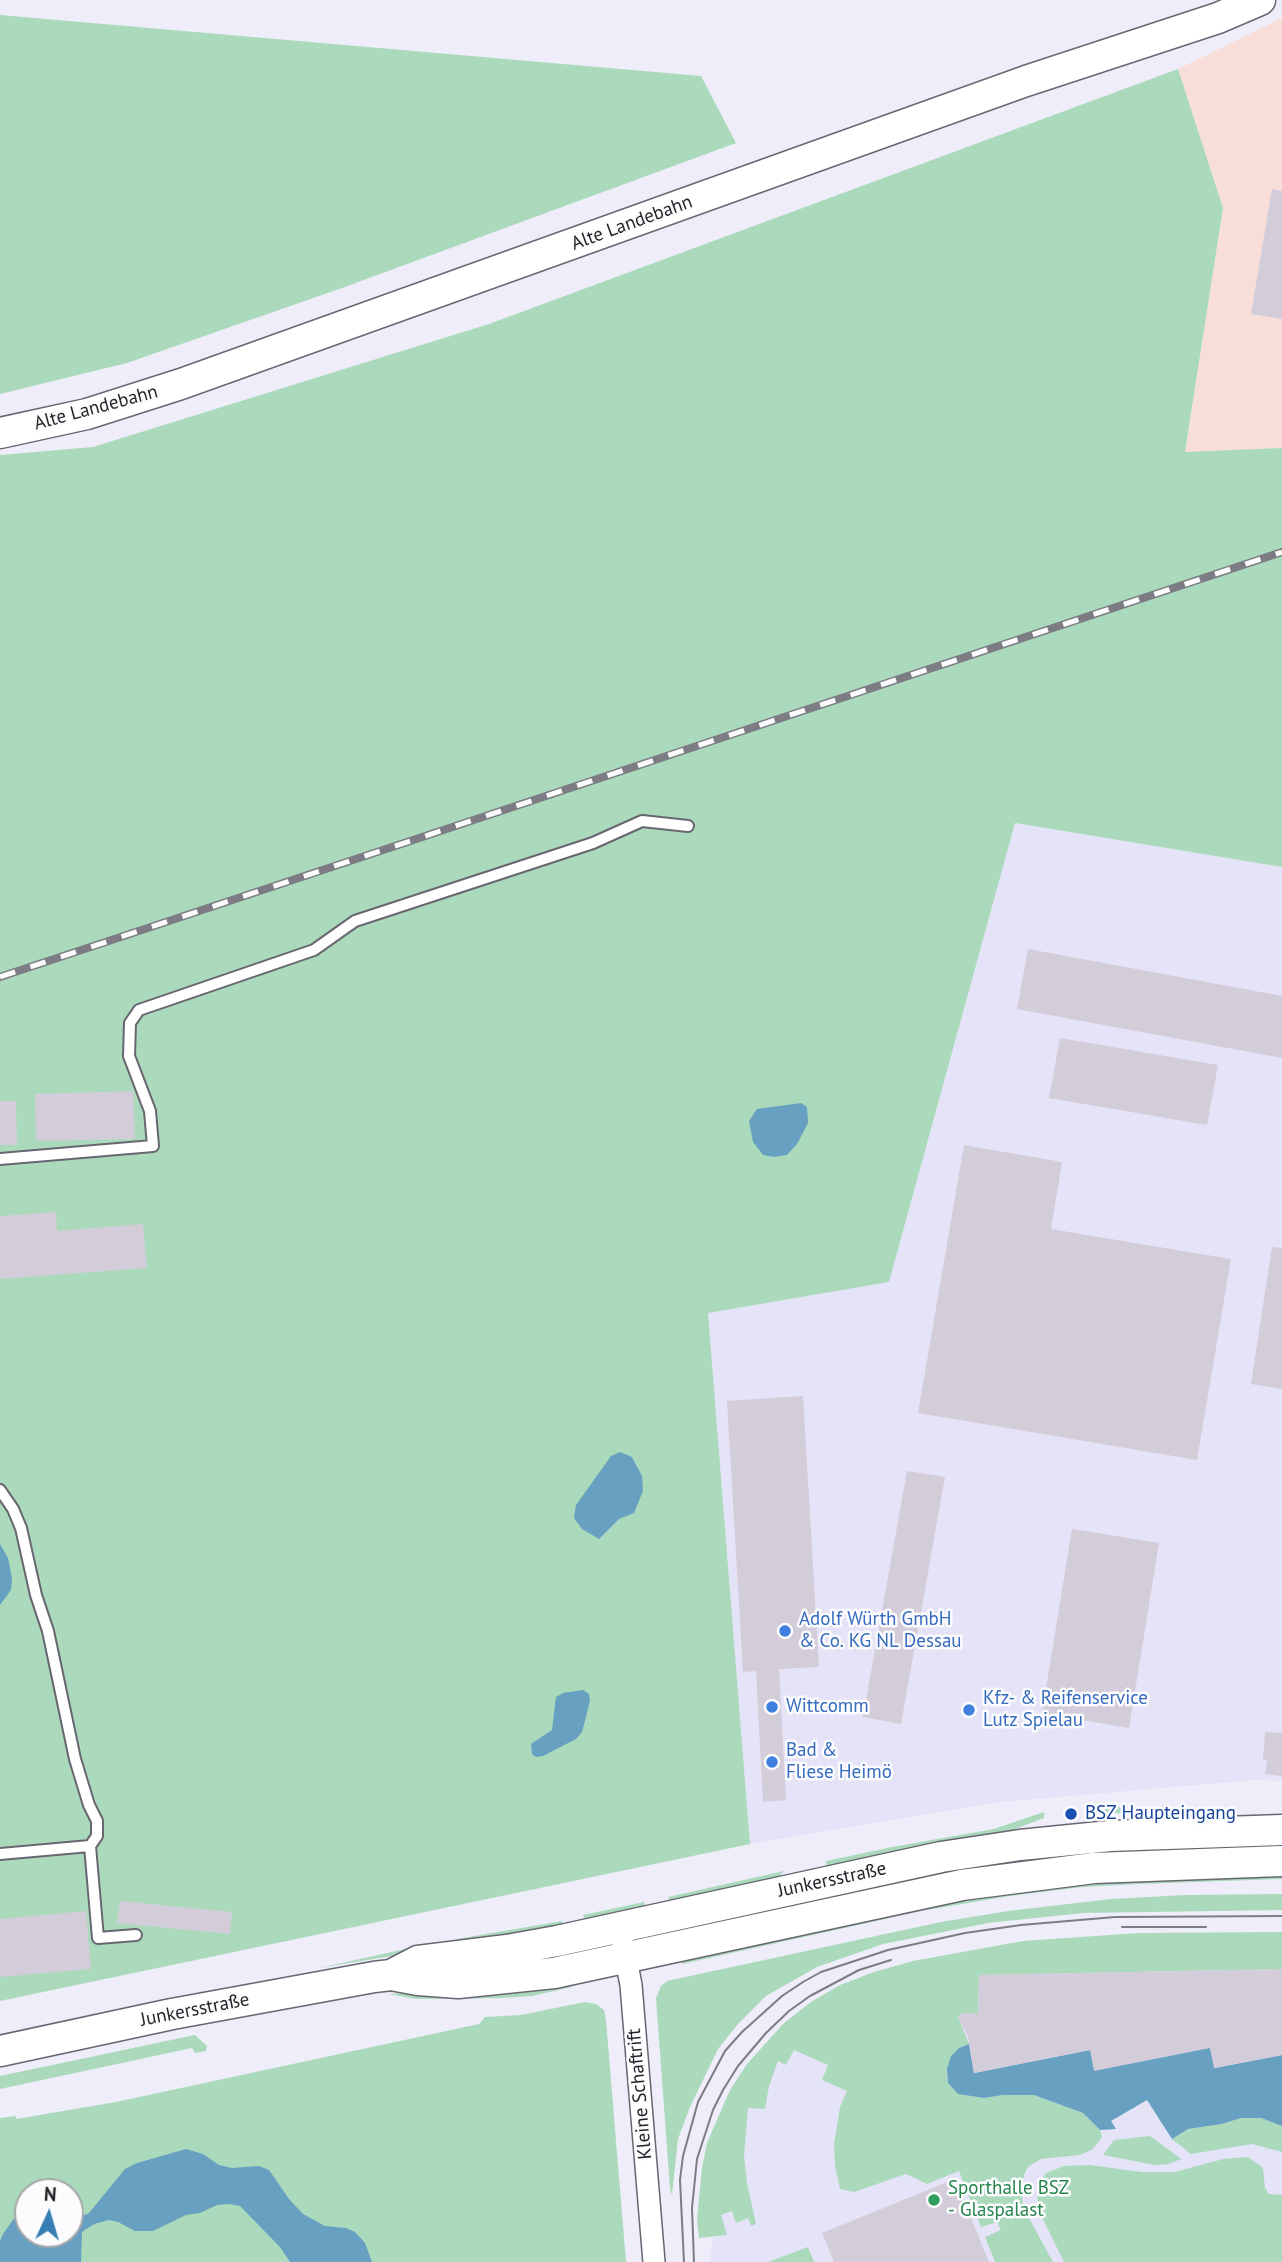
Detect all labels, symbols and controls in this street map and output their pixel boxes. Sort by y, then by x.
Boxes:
street label: Alte Landebahn [568,191,696,255]
street label: Alte Landebahn [32,381,160,435]
place label: Adolf Würth GmbH & Co. KG NL Dessau [799,1609,962,1653]
marker: Adolf Würth GmbH & Co. KG NL Dessau [777,1623,793,1639]
place label: Kfz- & Reifenservice Lutz Spielau [983,1688,1148,1732]
place label: Wittcomm [786,1696,869,1718]
marker: Wittcomm [764,1699,780,1715]
marker: Kfz- & Reifenservice Lutz Spielau [961,1702,977,1718]
place label: Bad & Fliese Heimö [786,1740,892,1784]
marker: Bad & Fliese Heimö [764,1754,780,1770]
place label: BSZ Haupteingang [1085,1803,1236,1825]
marker: BSZ Haupteingang [1063,1806,1079,1822]
street label: Junkersstraße [776,1857,888,1903]
street label: Junkersstraße [139,1988,251,2032]
street label: Kleine Schaftrift [623,2028,657,2160]
north arrow [14,2178,84,2248]
place label: Sporthalle BSZ - Glaspalast [948,2178,1069,2222]
text: N [43,2182,57,2206]
marker: Sporthalle BSZ - Glaspalast [926,2192,942,2208]

